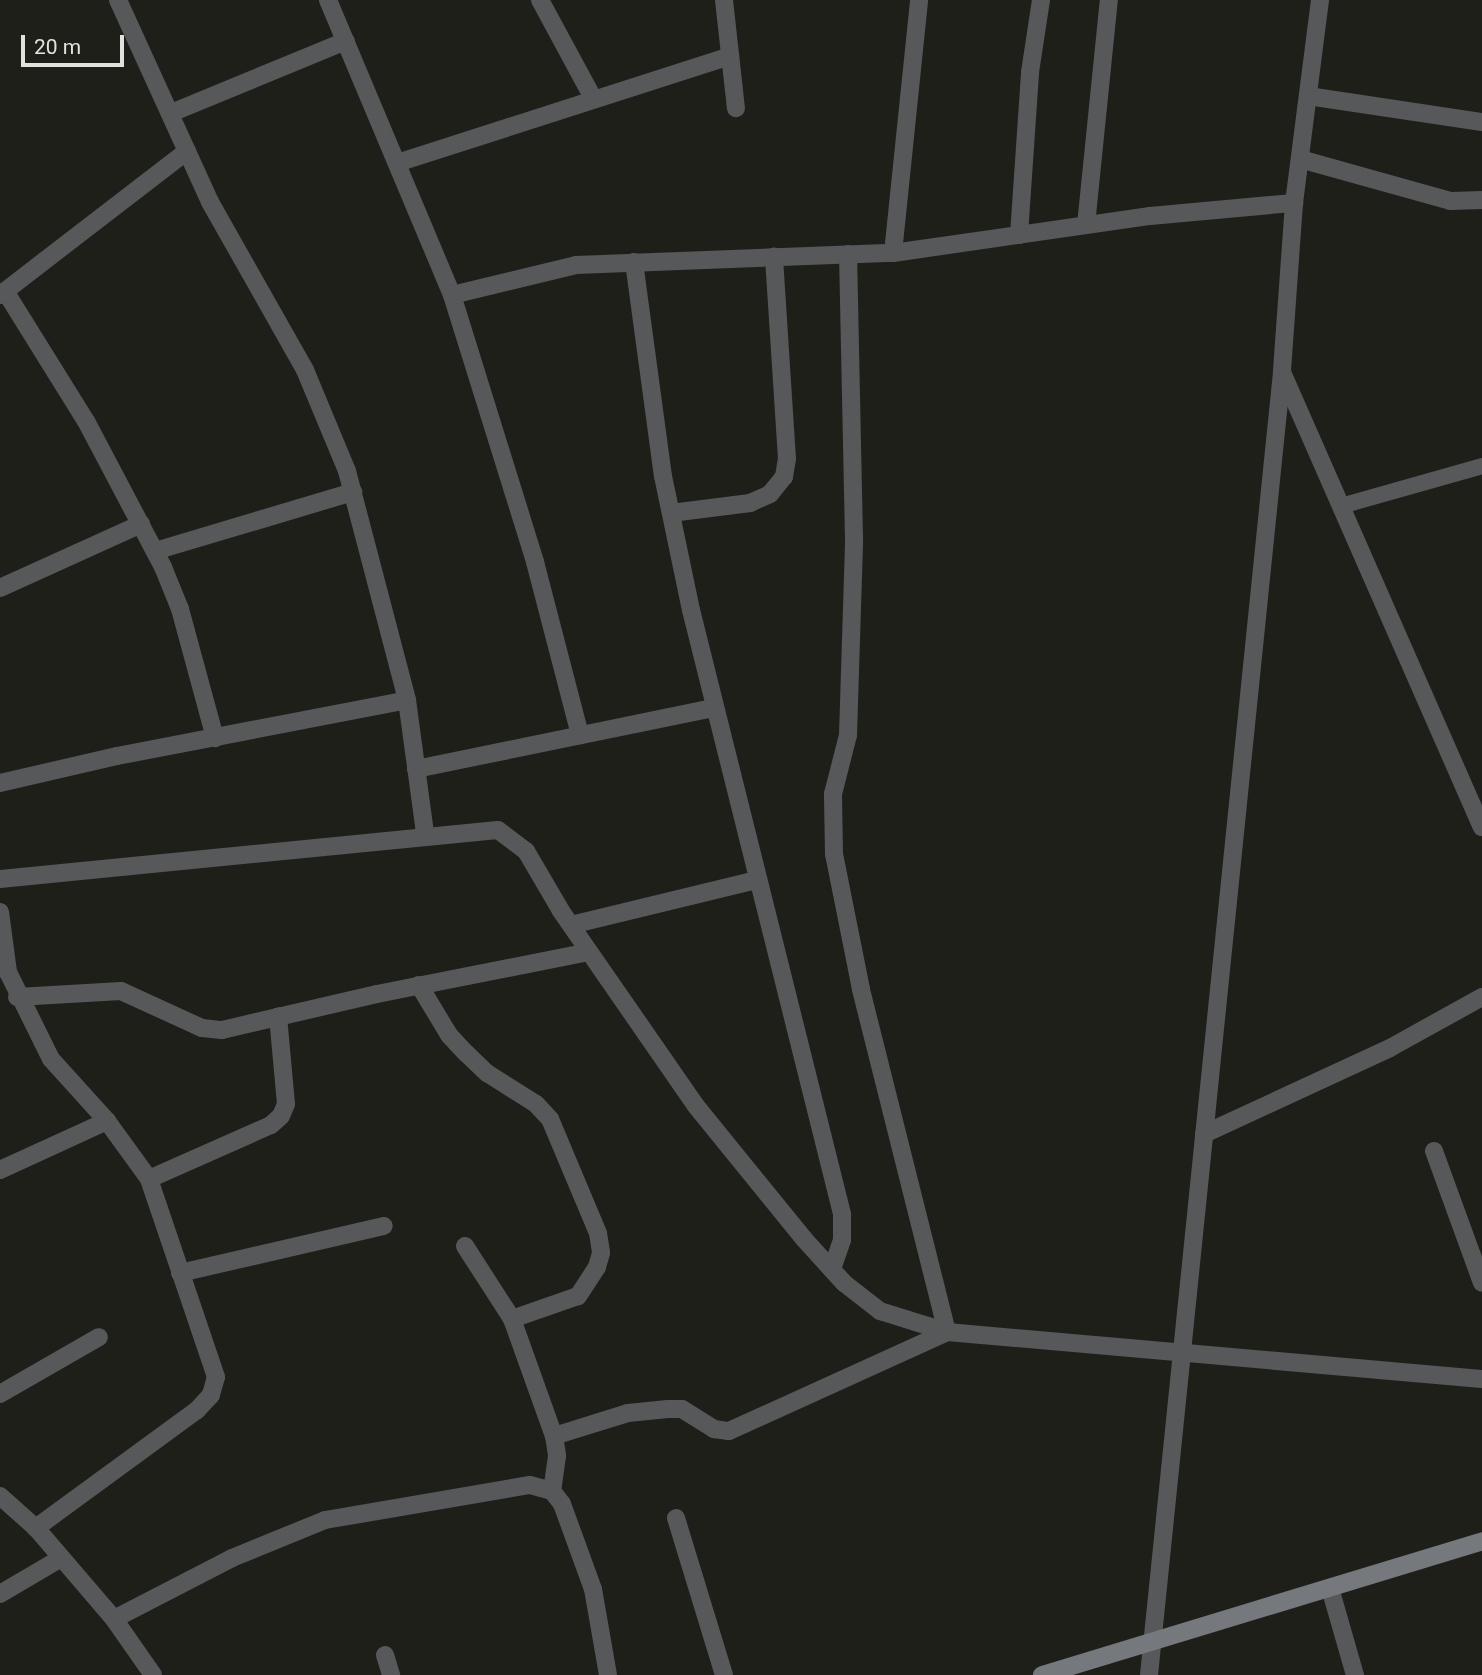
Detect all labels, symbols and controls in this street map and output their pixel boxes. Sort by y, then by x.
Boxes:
scale bar [24,21,128,65]
text: 20 m [34,35,81,59]

